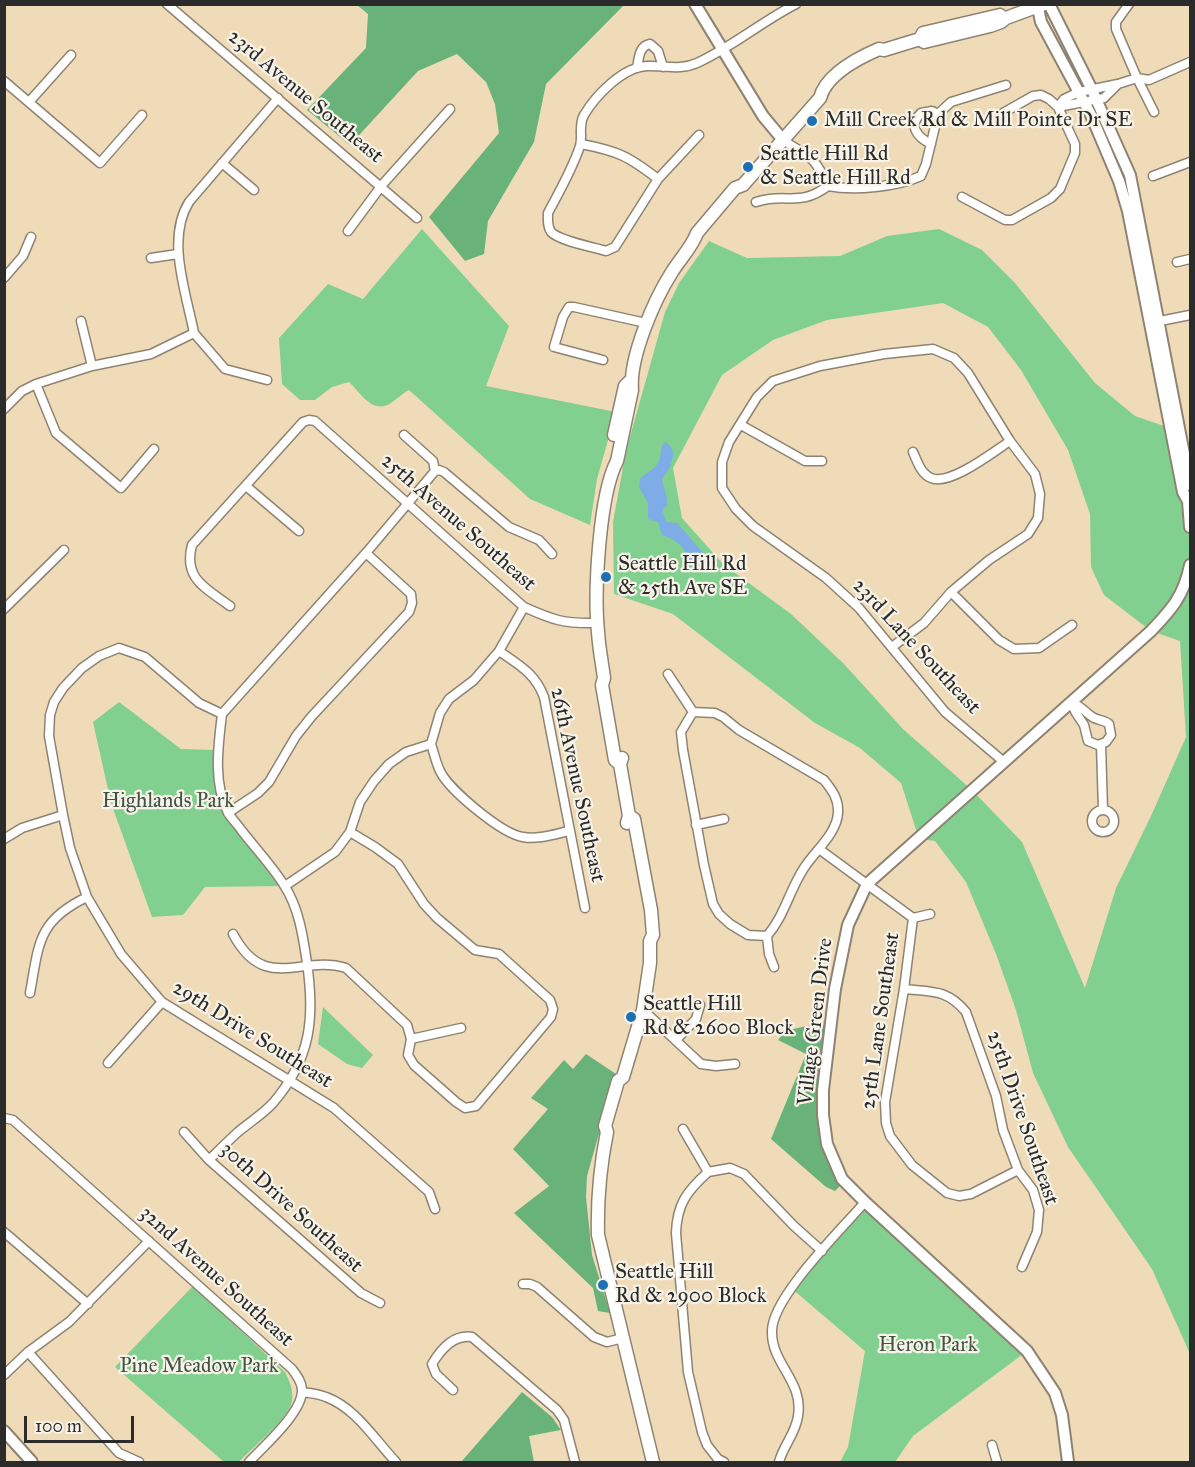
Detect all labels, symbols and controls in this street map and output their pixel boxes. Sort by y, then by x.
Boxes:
street label: 23rd Avenue Southeast [222,25,388,169]
place label: Mill Creek Rd & Mill Pointe Dr SE [824,108,1132,134]
marker: Mill Creek Rd & Mill Pointe Dr SE [805,114,819,128]
place label: Seattle Hill Rd & Seattle Hill Rd [760,142,911,192]
marker: Seattle Hill Rd & Seattle Hill Rd [741,160,755,174]
street label: 25th Avenue Southeast [375,449,541,597]
place label: Seattle Hill Rd & 25th Ave SE [618,552,747,602]
marker: Seattle Hill Rd & 25th Ave SE [599,570,613,584]
street label: 23rd Lane Southeast [847,574,985,720]
street label: 26th Avenue Southeast [544,686,610,884]
park label: Highlands Park [102,789,234,815]
street label: 25th Lane Southeast [856,931,906,1111]
street label: Village Green Drive [793,937,839,1107]
street label: 29th Drive Southeast [167,976,337,1094]
place label: Seattle Hill Rd & 2600 Block [643,992,794,1042]
marker: Seattle Hill Rd & 2600 Block [624,1010,638,1024]
street label: 25th Drive Southeast [980,1028,1064,1208]
street label: 30th Drive Southeast [215,1137,367,1279]
street label: 32nd Avenue Southeast [134,1201,298,1353]
place label: Seattle Hill Rd & 2900 Block [615,1260,766,1310]
marker: Seattle Hill Rd & 2900 Block [596,1278,610,1292]
park label: Heron Park [878,1333,978,1359]
park label: Pine Meadow Park [120,1354,278,1380]
scale bar [27,1404,136,1442]
text: 100 m [35,1415,82,1437]

